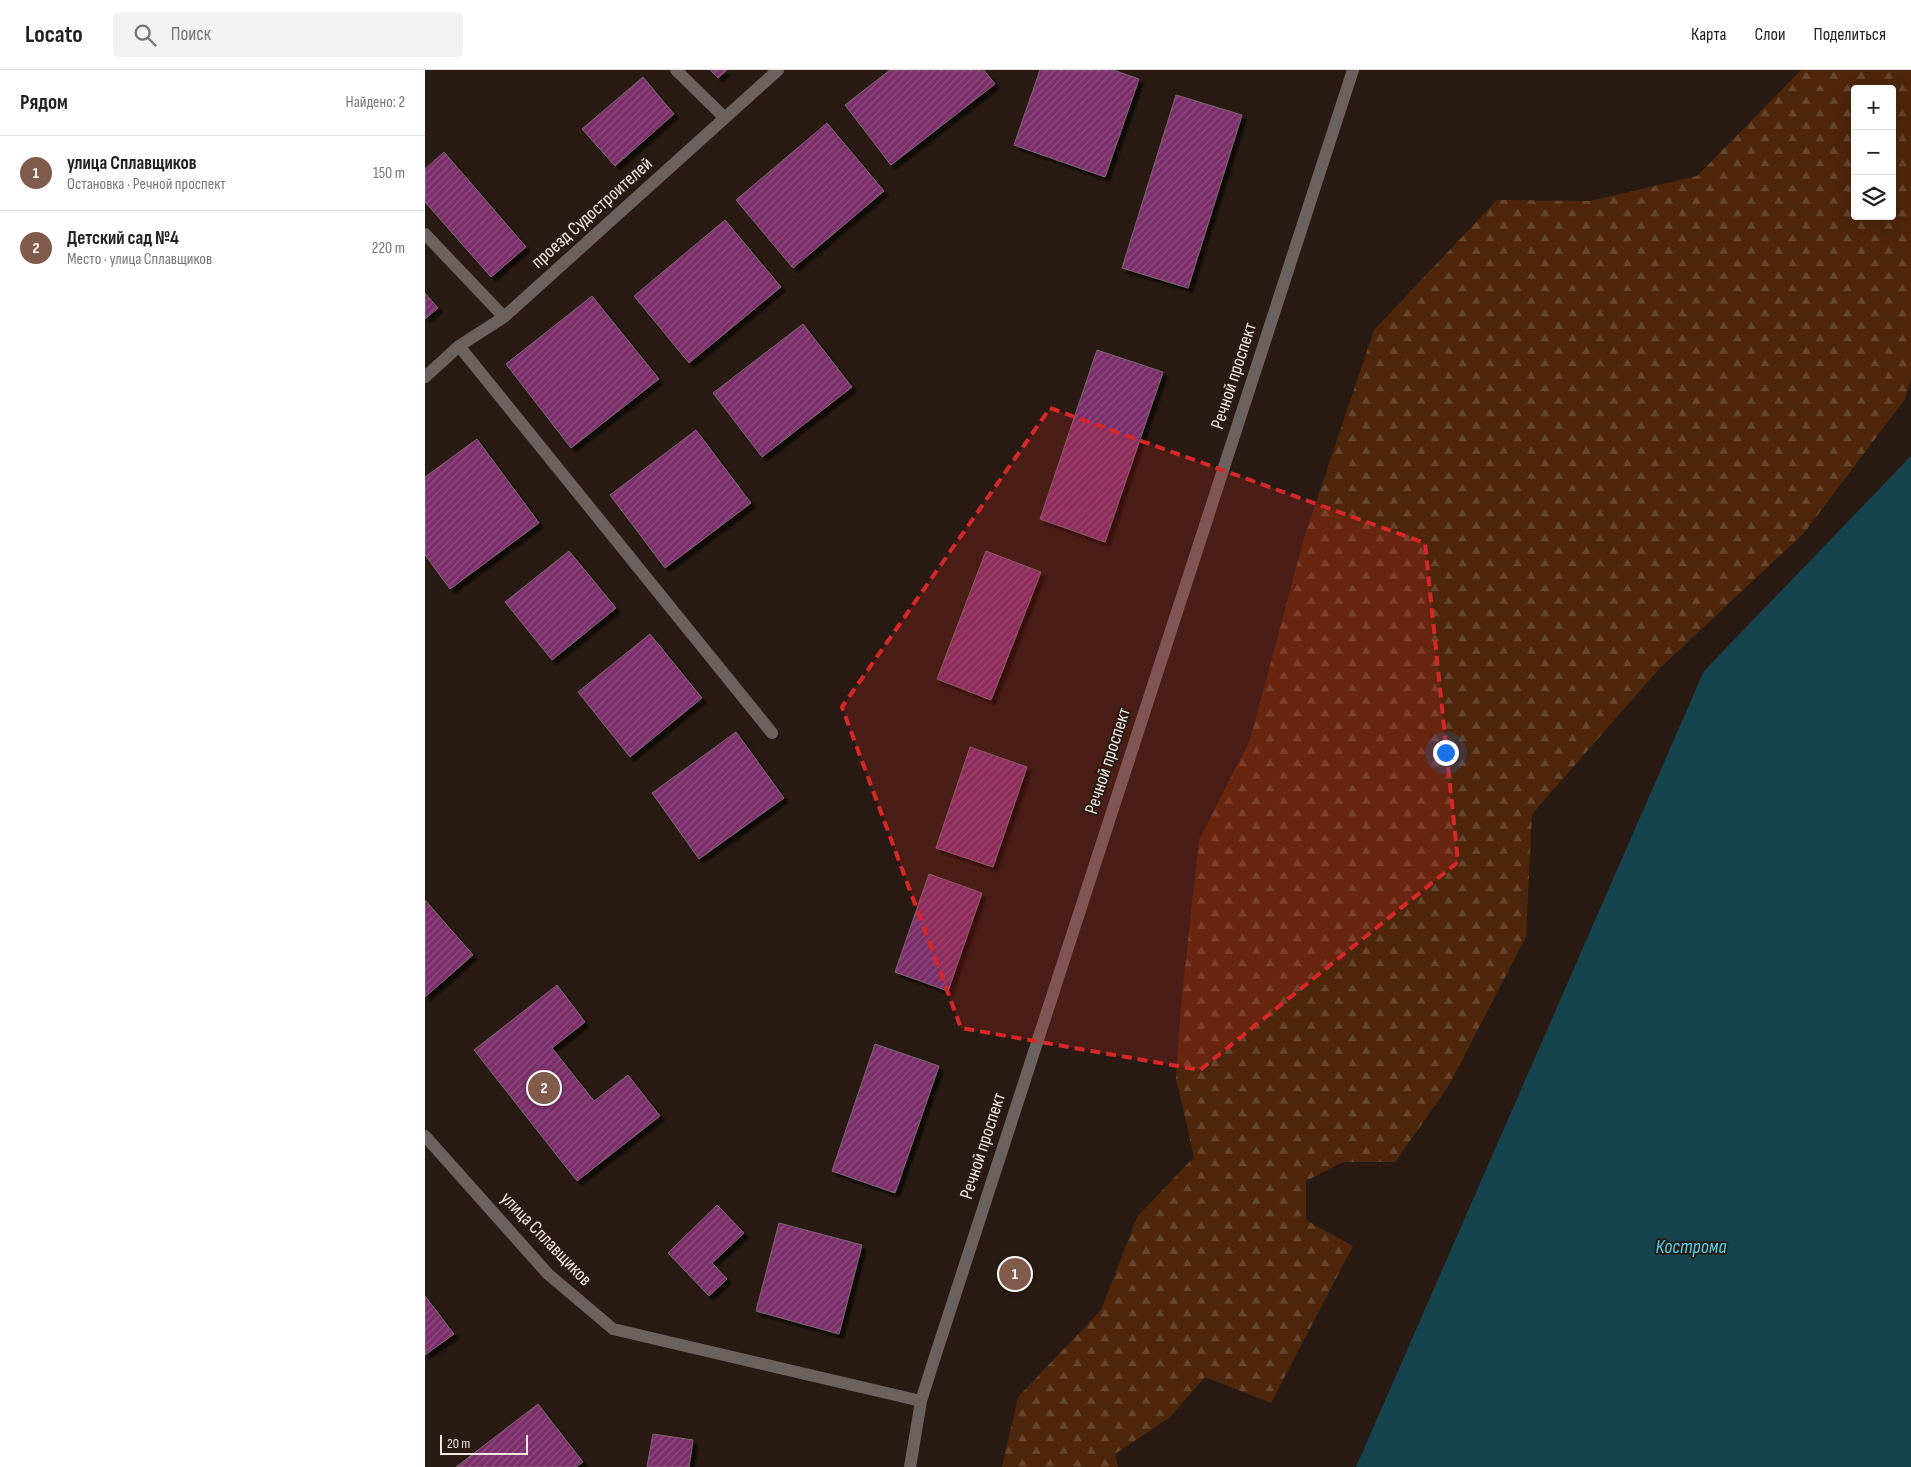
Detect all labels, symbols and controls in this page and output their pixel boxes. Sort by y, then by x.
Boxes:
search box [113,12,463,57]
text: Locato [25,20,83,49]
icon: search [131,21,159,49]
text: Поиск [171,23,211,46]
text: Карта [1691,24,1727,45]
text: Слои [1755,24,1786,45]
text: Поделиться [1814,24,1886,45]
map controls [1851,85,1896,220]
button: + [1851,85,1896,130]
text: Рядом [20,90,68,115]
text: Найдено: 2 [346,93,405,112]
button: − [1851,130,1896,175]
text: улица Сплавщиков [67,152,197,175]
street label: проезд Судостроителей [527,153,657,273]
text: 1 [33,164,39,183]
text: 150 m [373,164,405,183]
text: Остановка · Речной проспект [67,175,226,194]
button: layers [1851,175,1896,220]
text: Детский сад №4 [67,227,179,250]
text: 2 [32,239,40,258]
text: 220 m [372,239,405,258]
text: Место · улица Сплавщиков [67,250,212,269]
street label: Речной проспект [1206,319,1262,432]
street label: Речной проспект [1080,704,1136,817]
your location [1433,740,1459,766]
pin: 2 [528,1069,560,1107]
street label: Речной проспект [955,1089,1011,1202]
street label: улица Сплавщиков [495,1187,597,1291]
water label: Кострома [1656,1235,1727,1259]
pin: 1 [999,1255,1031,1293]
scale bar [440,1432,527,1455]
text: 20 m [447,1435,470,1452]

